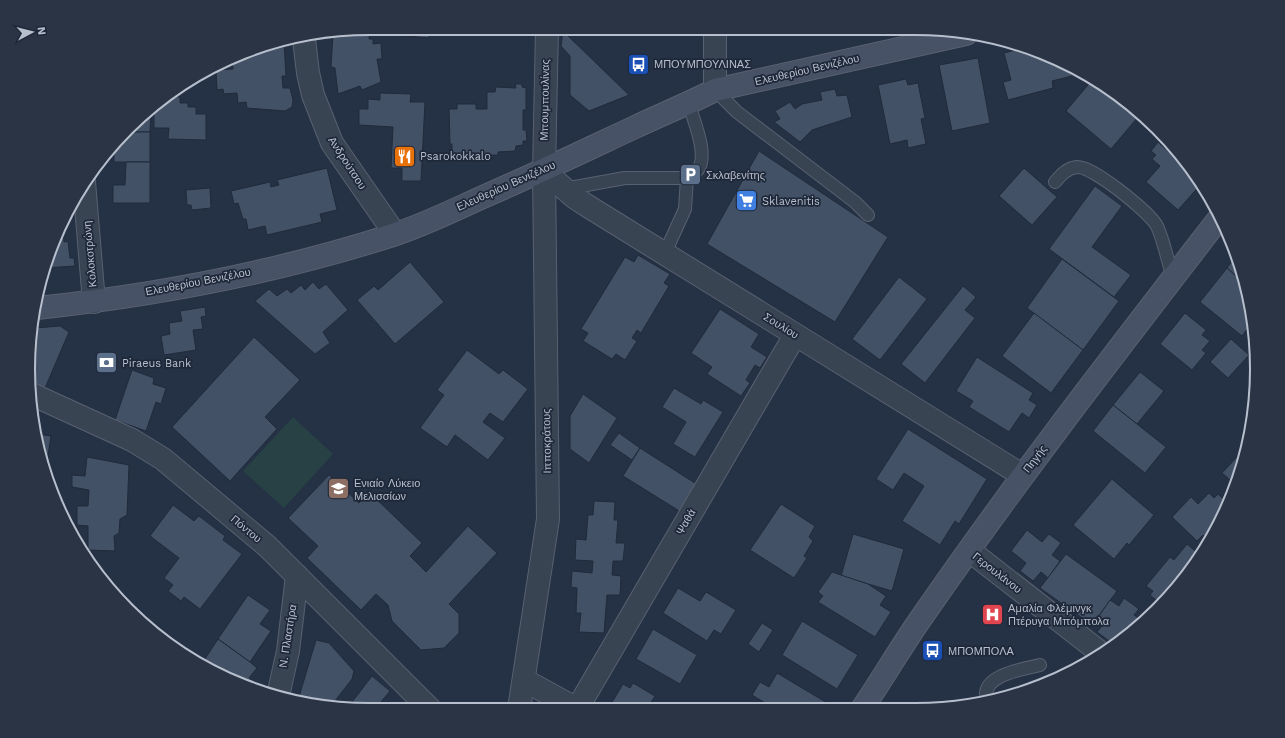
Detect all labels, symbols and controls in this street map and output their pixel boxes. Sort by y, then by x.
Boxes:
north arrow [12,12,52,52]
text: N [34,26,48,36]
bus stop icon: ΜΠΟΥΜΠΟΥΛΙΝΑΣ [626,51,652,77]
street label: Ελευθερίου Βενιζέλου [754,52,860,88]
place label: ΜΠΟΥΜΠΟΥΛΙΝΑΣ [654,58,751,71]
street label: Μπουμπουλίνας [538,59,552,141]
street label: Ανδρούτσου [325,134,369,192]
restaurant icon: Psarokokkalo [391,143,417,169]
place label: Psarokokkalo [420,150,491,163]
street label: Ελευθερίου Βενιζέλου [455,158,557,214]
parking icon: Σκλαβενίτης [677,162,703,188]
place label: Σκλαβενίτης [706,169,765,182]
supermarket icon: Sklavenitis [734,188,760,214]
place label: Sklavenitis [762,195,820,208]
street label: Κολοκοτρώνη [81,220,99,288]
street label: Ελευθερίου Βενιζέλου [144,265,252,299]
street label: Σουλίου [761,310,801,342]
bank icon: Piraeus Bank [93,350,119,376]
place label: Piraeus Bank [122,357,191,370]
street label: Ιπποκράτους [540,408,554,474]
street label: Πηγής [1020,443,1050,475]
school or university icon: Ενιαίο Λύκειο Μελισσίων [326,476,352,502]
place label: Ενιαίο Λύκειο Μελισσίων [354,477,420,503]
street label: Ψαθά [673,506,699,537]
street label: Πόντου [228,512,264,546]
street label: Γερουλάνου [970,550,1024,596]
hospital icon: Αμαλία Φλέμινγκ Πτέρυγα Μπόμπολα [979,601,1005,627]
place label: Αμαλία Φλέμινγκ Πτέρυγα Μπόμπολα [1008,602,1110,628]
street label: Ν. Πλαστήρα [277,603,300,669]
bus stop icon: ΜΠΟΜΠΟΛΑ [920,638,946,664]
place label: ΜΠΟΜΠΟΛΑ [948,645,1014,658]

